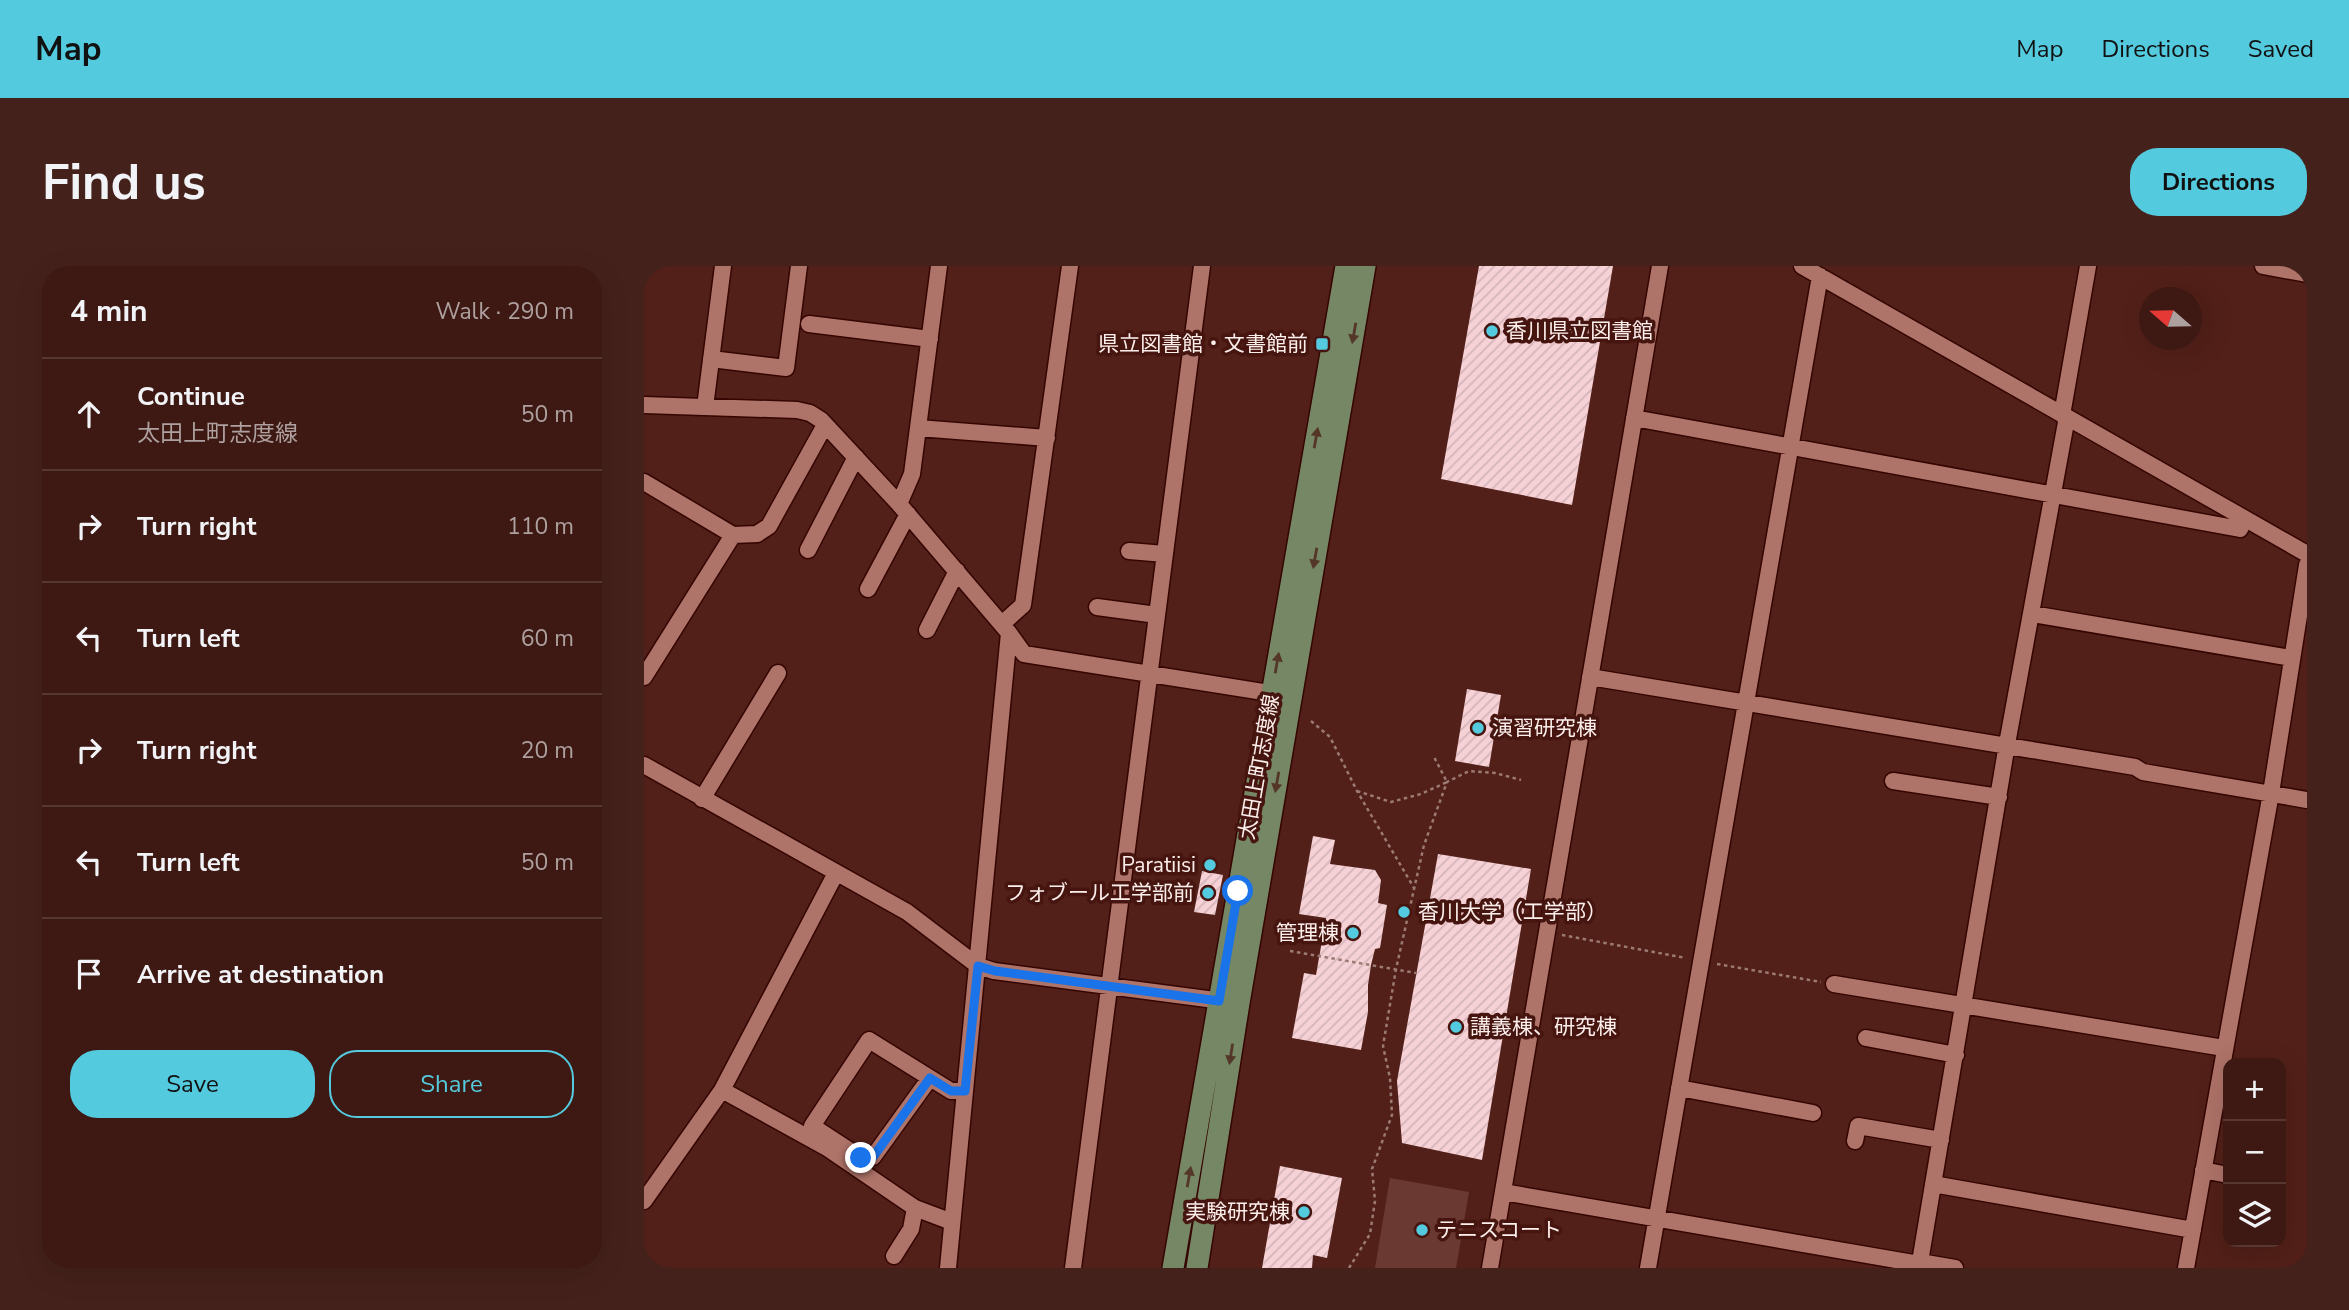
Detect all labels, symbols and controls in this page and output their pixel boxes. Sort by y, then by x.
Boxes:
text: Map [35,27,102,72]
text: Map [2016,33,2063,65]
text: Directions [2101,33,2210,65]
text: Saved [2248,33,2314,65]
button: Directions [2130,148,2307,216]
text: Find us [42,149,206,216]
north arrow [2139,287,2202,350]
text: 4 min [70,291,148,332]
text: Walk · 290 m [435,296,574,327]
place label: 香川県立図書館 [1506,317,1653,345]
one-way arrow [1348,322,1359,344]
marker: 香川県立図書館 [1484,323,1500,339]
place label: 県立図書館・文書館前 [1098,330,1308,358]
marker: 県立図書館・文書館前 [1314,336,1330,352]
text: Continue [137,379,245,414]
icon: ahead [70,395,108,433]
text: 50 m [521,399,574,430]
text: 太田上町志度線 [137,418,298,449]
one-way arrow [1311,427,1322,449]
icon: right [70,507,108,545]
text: Turn right [137,509,256,544]
text: 110 m [507,511,574,542]
one-way arrow [1309,547,1320,569]
icon: left [70,619,108,657]
text: Turn left [137,621,240,656]
text: 60 m [521,623,574,654]
one-way arrow [1272,652,1283,674]
street label: 太田上町志度線 [1232,692,1286,842]
place label: 演習研究棟 [1492,714,1597,742]
marker: 演習研究棟 [1470,720,1486,736]
icon: right [70,731,108,769]
text: Turn right [137,733,256,768]
text: 20 m [521,735,574,766]
one-way arrow [1271,771,1282,793]
icon: left [70,843,108,881]
text: Turn left [137,845,240,880]
text: 50 m [521,847,574,878]
place label: Paratiisi [1121,851,1196,879]
marker: Paratiisi [1202,857,1218,873]
route start [1222,875,1253,906]
place label: フォブール工学部前 [1005,879,1194,907]
marker: フォブール工学部前 [1200,885,1216,901]
place label: 香川大学（工学部） [1418,898,1607,926]
marker: 香川大学（工学部） [1396,904,1412,920]
place label: 管理棟 [1276,919,1339,947]
marker: 管理棟 [1345,925,1361,941]
icon: arrive [70,955,108,993]
text: Arrive at destination [137,957,384,992]
place label: 講義棟、研究棟 [1470,1013,1617,1041]
marker: 講義棟、研究棟 [1448,1019,1464,1035]
one-way arrow [1225,1043,1236,1065]
button: Save [70,1050,315,1118]
button: Share [329,1050,574,1118]
map controls [2223,1058,2286,1247]
button: + [2223,1058,2286,1121]
button: − [2223,1121,2286,1184]
route end [845,1142,876,1173]
one-way arrow [1184,1166,1195,1188]
button: layers [2223,1184,2286,1247]
place label: 実験研究棟 [1185,1198,1290,1226]
marker: 実験研究棟 [1296,1204,1312,1220]
place label: テニスコート [1436,1216,1562,1244]
marker: テニスコート [1414,1222,1430,1238]

